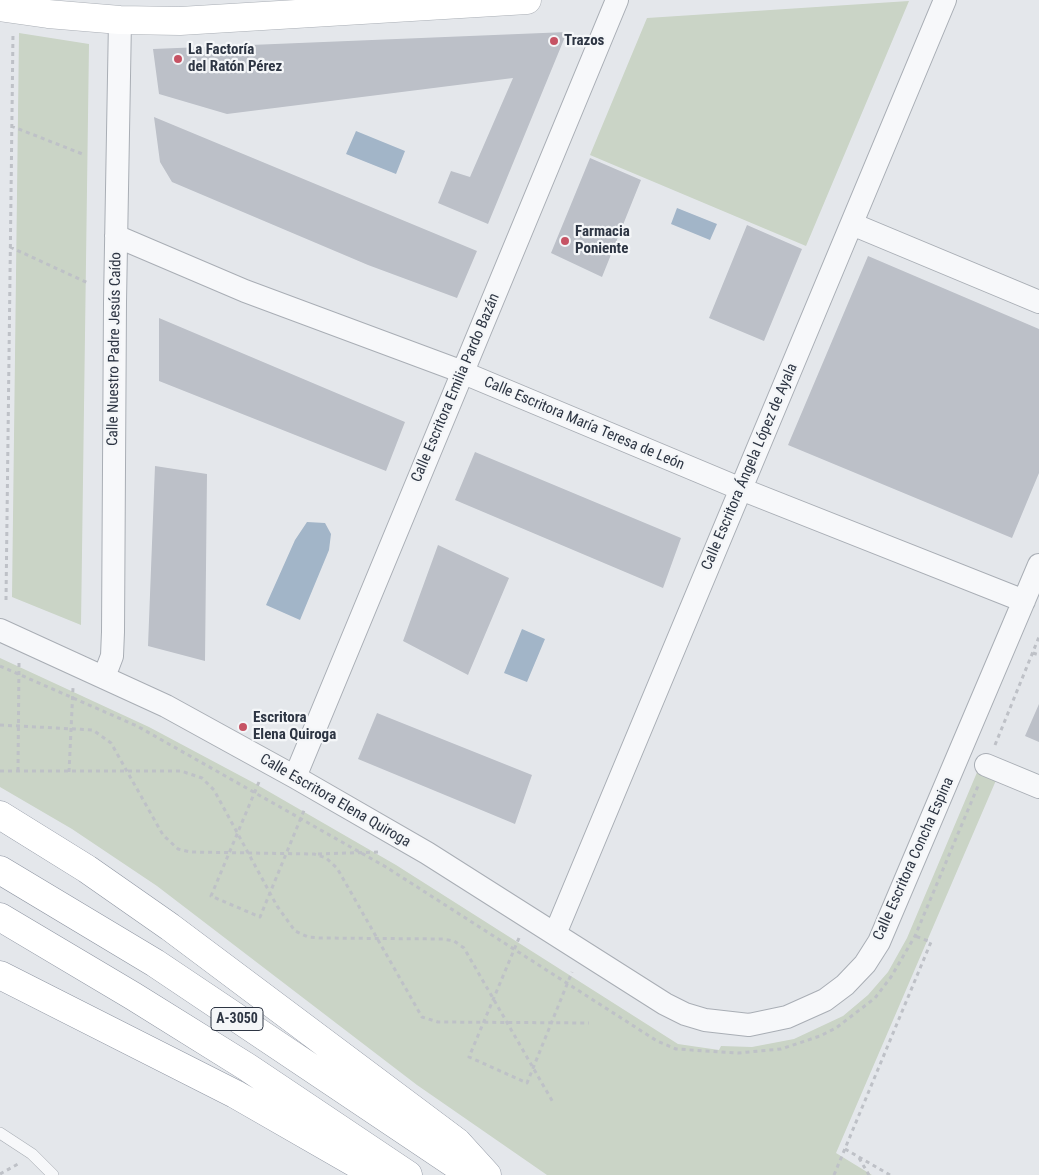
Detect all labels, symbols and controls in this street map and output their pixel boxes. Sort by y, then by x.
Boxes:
place label: Trazos [564,32,604,50]
marker: Trazos [548,35,560,47]
place label: La Factoría del Ratón Pérez [188,41,282,76]
marker: La Factoría del Ratón Pérez [172,53,184,65]
place label: Farmacia Poniente [575,223,630,258]
marker: Farmacia Poniente [559,235,571,247]
street label: Calle Nuestro Padre Jesús Caído [104,252,126,446]
street label: Calle Escritora Emilia Pardo Bazán [408,291,504,485]
street label: Calle Escritora Ángela López de Ayala [698,361,802,573]
street label: Calle Escritora María Teresa de León [481,373,687,475]
place label: Escritora Elena Quiroga [253,709,336,744]
marker: Escritora Elena Quiroga [237,721,249,733]
street label: Calle Escritora Elena Quiroga [256,750,414,852]
street label: Calle Escritora Concha Espina [870,775,958,943]
road number: A-3050 [211,1008,263,1030]

